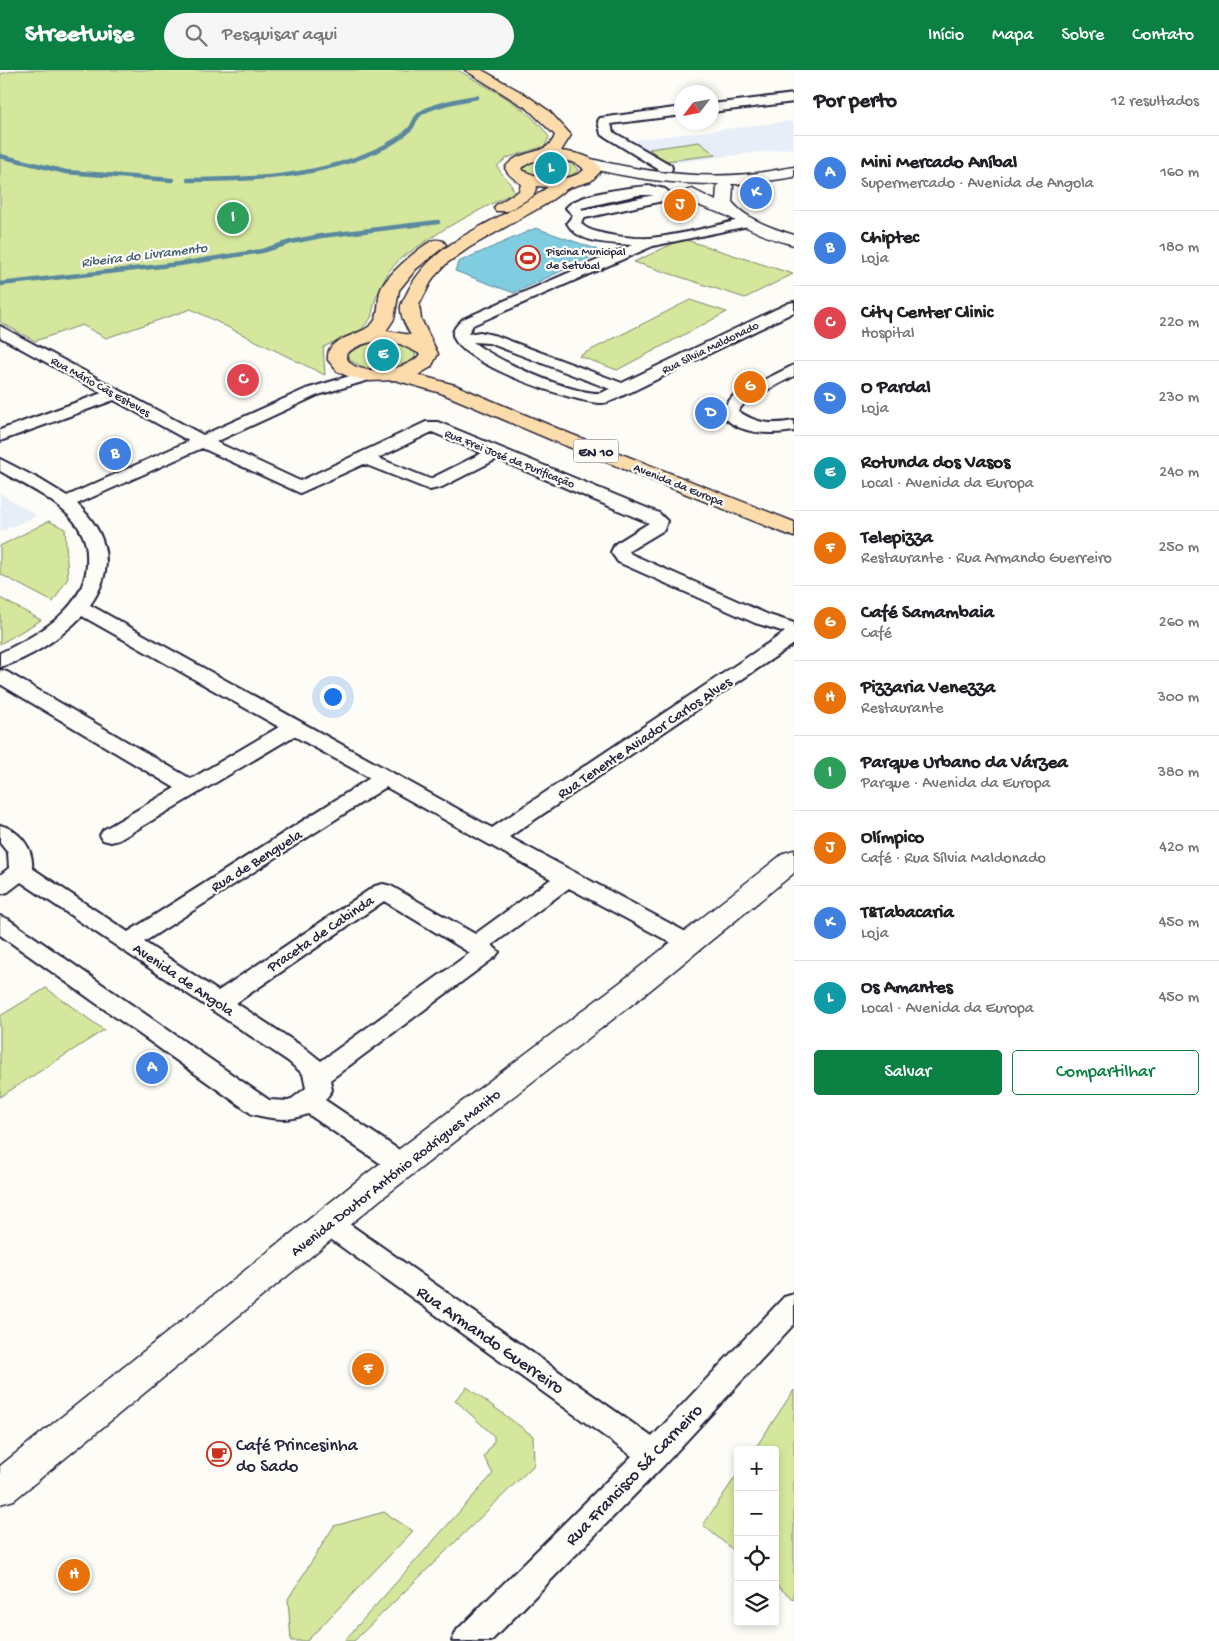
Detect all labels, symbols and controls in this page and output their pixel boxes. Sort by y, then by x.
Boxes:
search box [164,13,514,58]
text: Streetwise [25,21,134,50]
icon: search [182,21,210,49]
text: Pesquisar aqui [222,24,337,47]
text: Início [928,25,964,46]
text: Mapa [992,25,1033,46]
text: Sobre [1061,25,1104,46]
text: Contato [1132,25,1194,46]
north arrow [674,85,719,130]
text: Por perto [814,90,897,115]
text: 12 resultados [1111,93,1199,112]
pin: L [535,149,567,187]
text: Mini Mercado Aníbal [861,152,1017,175]
text: A [825,164,835,183]
text: 160 m [1160,164,1199,183]
pin: K [740,174,772,212]
text: Supermercado · Avenida de Angola [861,175,1094,194]
pin: J [664,186,696,224]
pin: I [217,199,249,237]
text: Chiptec [861,227,919,250]
text: B [826,239,834,258]
text: 180 m [1160,239,1199,258]
water label: Ribeira do Livramento [80,240,209,273]
sports icon: Piscina Municipal de Setubal [515,245,541,271]
place label: Piscina Municipal de Setubal [545,246,626,274]
text: Loja [861,250,889,269]
text: City Center Clinic [861,302,993,325]
text: C [826,314,834,333]
text: 220 m [1159,314,1199,333]
street label: Rua Sílvia Maldonado [660,319,762,378]
text: Hospital [861,325,915,344]
pin: E [367,336,399,374]
street label: Rua Mário Cãs Esteves [48,355,153,421]
pin: C [227,361,259,399]
pin: G [734,368,766,406]
text: O Pardal [861,377,931,400]
text: D [825,389,835,408]
text: 230 m [1159,389,1199,408]
pin: D [695,394,727,432]
text: Loja [861,400,889,419]
street label: Rua Frei José da Purificação [442,427,576,492]
pin: B [99,435,131,473]
road number: EN 10 [574,440,618,462]
text: Rotunda dos Vasos [861,452,1010,475]
street label: Avenida da Europa [631,461,726,510]
text: E [825,464,835,483]
text: 240 m [1159,464,1199,483]
text: Local · Avenida da Europa [861,475,1034,494]
text: Telepizza [861,527,933,550]
text: F [826,539,834,558]
text: 250 m [1159,539,1199,558]
text: Restaurante · Rua Armando Guerreiro [861,550,1112,569]
text: Café Samambaia [861,602,994,625]
text: G [825,614,835,633]
text: 260 m [1159,614,1199,633]
text: Café [861,625,892,644]
street label: Rua Tenente Aviador Carlos Alves [555,673,736,804]
text: Pizzaria Venezza [861,677,995,700]
your location [320,684,346,710]
text: H [825,689,835,708]
text: 300 m [1157,689,1199,708]
text: Restaurante [861,700,943,719]
text: Parque Urbano da Várzea [861,752,1068,775]
text: I [828,764,832,783]
text: 380 m [1158,764,1199,783]
text: Parque · Avenida da Europa [861,775,1050,794]
street label: Rua de Benguela [208,826,307,897]
text: Olímpico [861,827,924,850]
text: J [826,839,834,858]
text: 420 m [1159,839,1199,858]
text: Café · Rua Sílvia Maldonado [861,850,1046,869]
street label: Praceta de Cabinda [264,892,378,978]
text: T&Tabacaria [861,902,954,925]
text: K [826,914,834,933]
text: 450 m [1159,914,1199,933]
text: Loja [861,925,889,944]
street label: Avenida de Angola [129,940,237,1022]
text: Os Amantes [861,977,953,1000]
text: L [827,989,833,1008]
text: 450 m [1159,989,1199,1008]
text: Local · Avenida da Europa [861,1000,1034,1019]
pin: A [136,1049,168,1087]
button: Salvar [814,1050,1002,1095]
button: Compartilhar [1012,1050,1199,1095]
street label: Avenida Doutor António Rodrigues Manito [288,1086,505,1261]
street label: Rua Armando Guerreiro [412,1282,567,1400]
pin: F [352,1350,384,1388]
street label: Rua Francisco Sá Carneiro [562,1401,708,1551]
place label: Café Princesinha do Sado [236,1436,359,1478]
cafe icon: Café Princesinha do Sado [206,1441,232,1467]
map controls [734,1446,779,1626]
button: + [734,1446,779,1491]
button: − [734,1491,779,1536]
button: locate [734,1536,779,1581]
pin: H [58,1556,90,1594]
button: layers [734,1581,779,1626]

